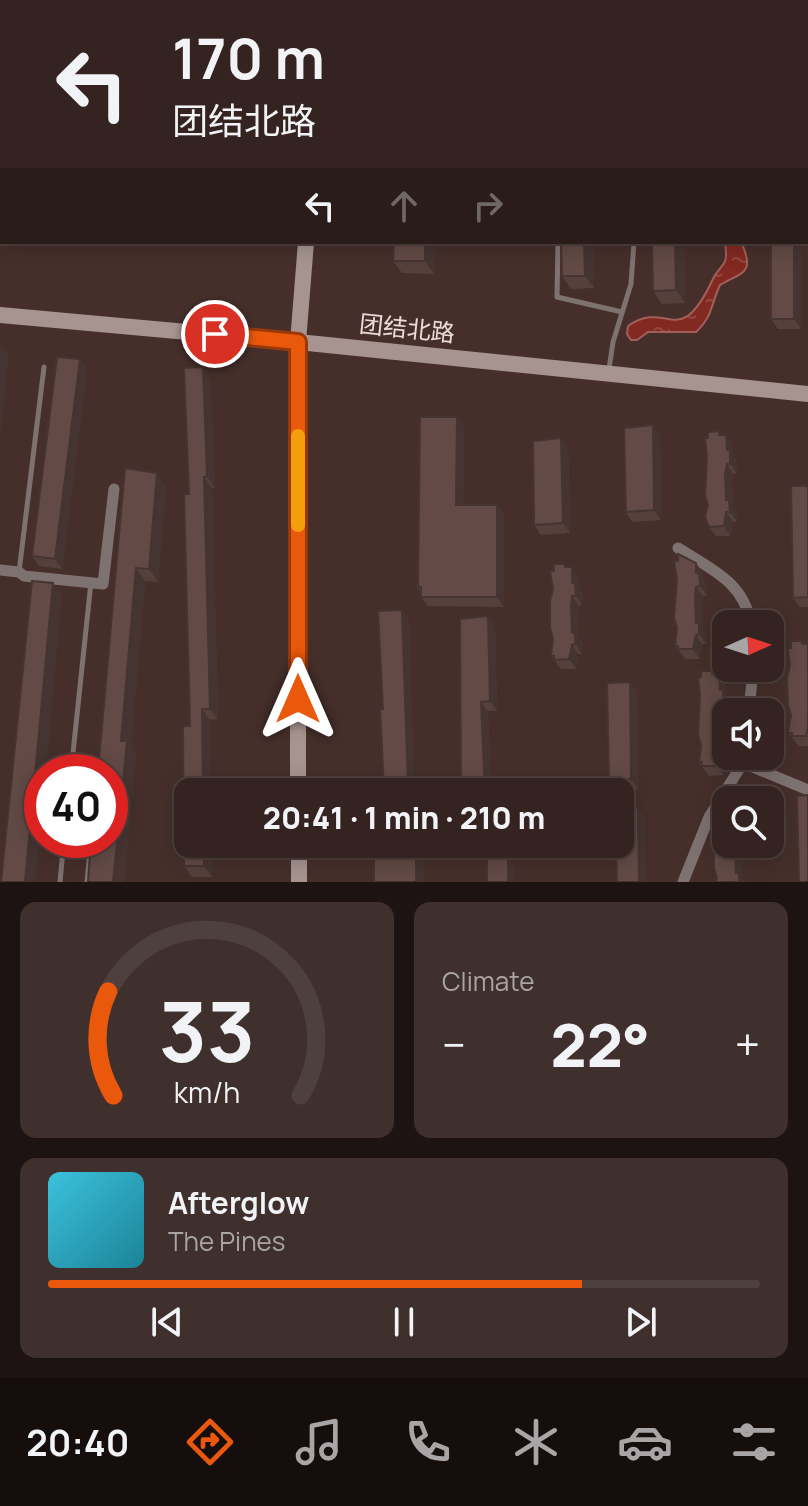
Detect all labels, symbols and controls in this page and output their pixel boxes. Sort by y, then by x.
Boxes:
text: 170 m [172,19,325,96]
icon: left [40,32,144,136]
text: 团结北路 [172,96,316,145]
icon: left [298,184,342,228]
icon: ahead [382,184,426,228]
icon: right [466,184,510,228]
pin [181,300,249,368]
street label: 团结北路 [358,306,457,349]
icon: arrive [193,312,237,356]
north arrow [712,610,784,682]
map controls [712,610,784,858]
position arrow [256,657,340,741]
button: sound [712,698,784,770]
speed limit sign: 40 [24,754,128,858]
button: search [712,786,784,858]
text: 20:41 · 1 min · 210 m [263,797,545,838]
text: Climate [442,963,534,999]
text: 33 [159,973,255,1087]
text: 22° [550,1003,650,1085]
text: − [442,1014,466,1074]
text: + [735,1014,760,1074]
text: km/h [174,1073,240,1112]
text: Afterglow [168,1182,309,1223]
text: The Pines [168,1223,285,1259]
icon: previous [145,1300,189,1344]
icon: pause [382,1300,426,1344]
icon: next [619,1300,663,1344]
icon: directions [182,1414,238,1470]
icon: music [291,1414,347,1470]
icon: phone [400,1414,456,1470]
icon: climate [508,1414,564,1470]
icon: car [617,1414,673,1470]
icon: filters [726,1414,782,1470]
text: 20:40 [26,1418,129,1467]

